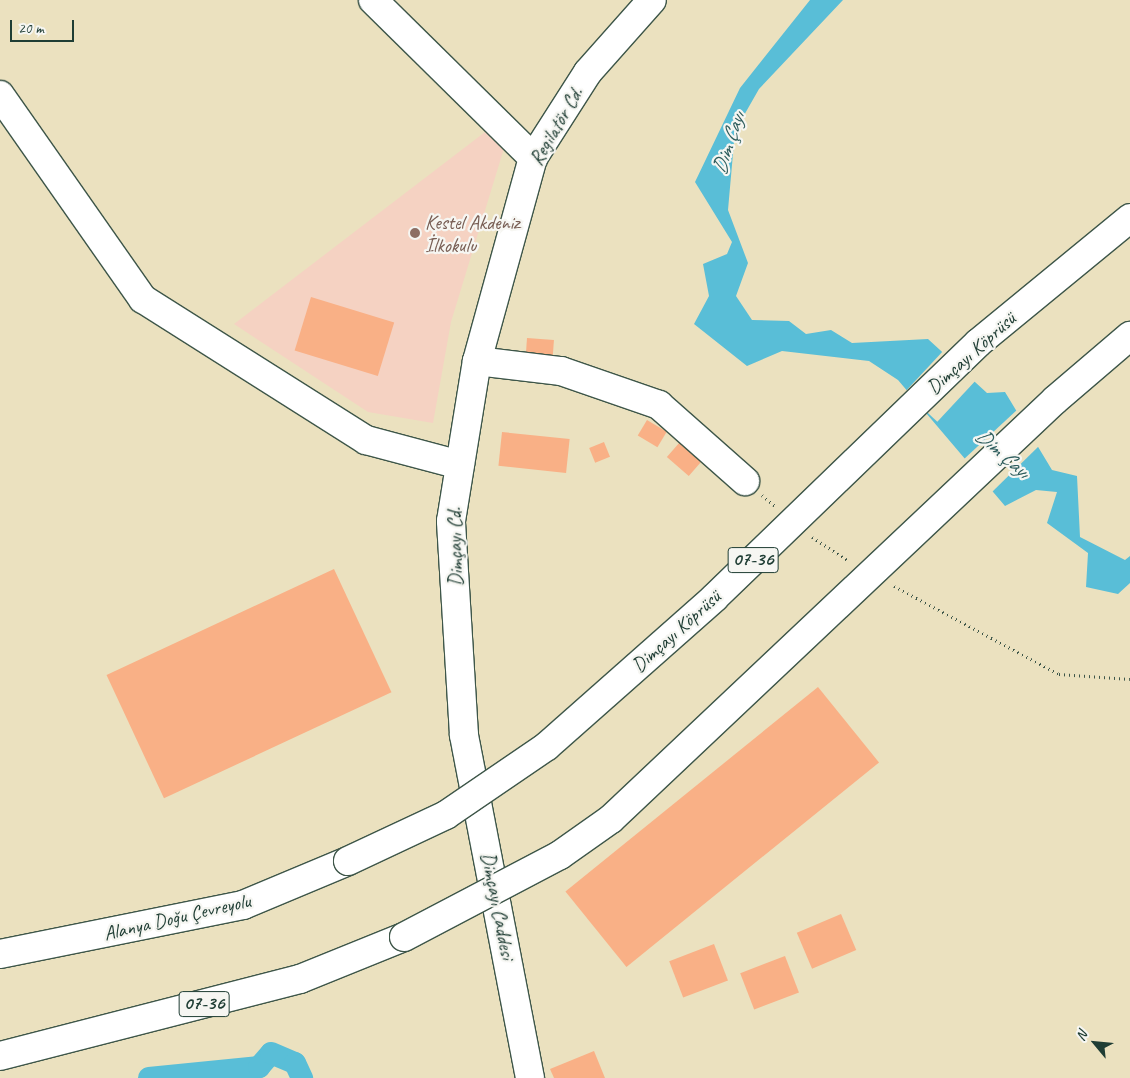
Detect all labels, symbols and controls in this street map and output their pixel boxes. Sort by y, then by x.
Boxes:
scale bar [12,10,76,42]
text: 20 m [18,19,44,38]
street label: Regilatör Cd. [524,83,588,169]
water label: Dim Çayı [706,109,750,177]
place label: Kestel Akdeniz İlkokulu [425,210,520,257]
marker: Kestel Akdeniz İlkokulu [409,227,421,239]
street label: Dimçayı Köprüsü [922,307,1020,399]
water label: Dim Çayı [971,423,1035,483]
street label: Dimçayı Cd. [442,507,468,587]
road number: 07-36 [727,544,779,576]
street label: Dimçayı Köprüsü [627,585,725,677]
street label: Dimçayı Caddesi [476,850,520,962]
street label: Alanya Doğu Çevreyolu [101,888,253,946]
road number: 07-36 [178,988,230,1021]
north arrow [1070,1018,1120,1068]
text: N [1072,1028,1091,1044]

